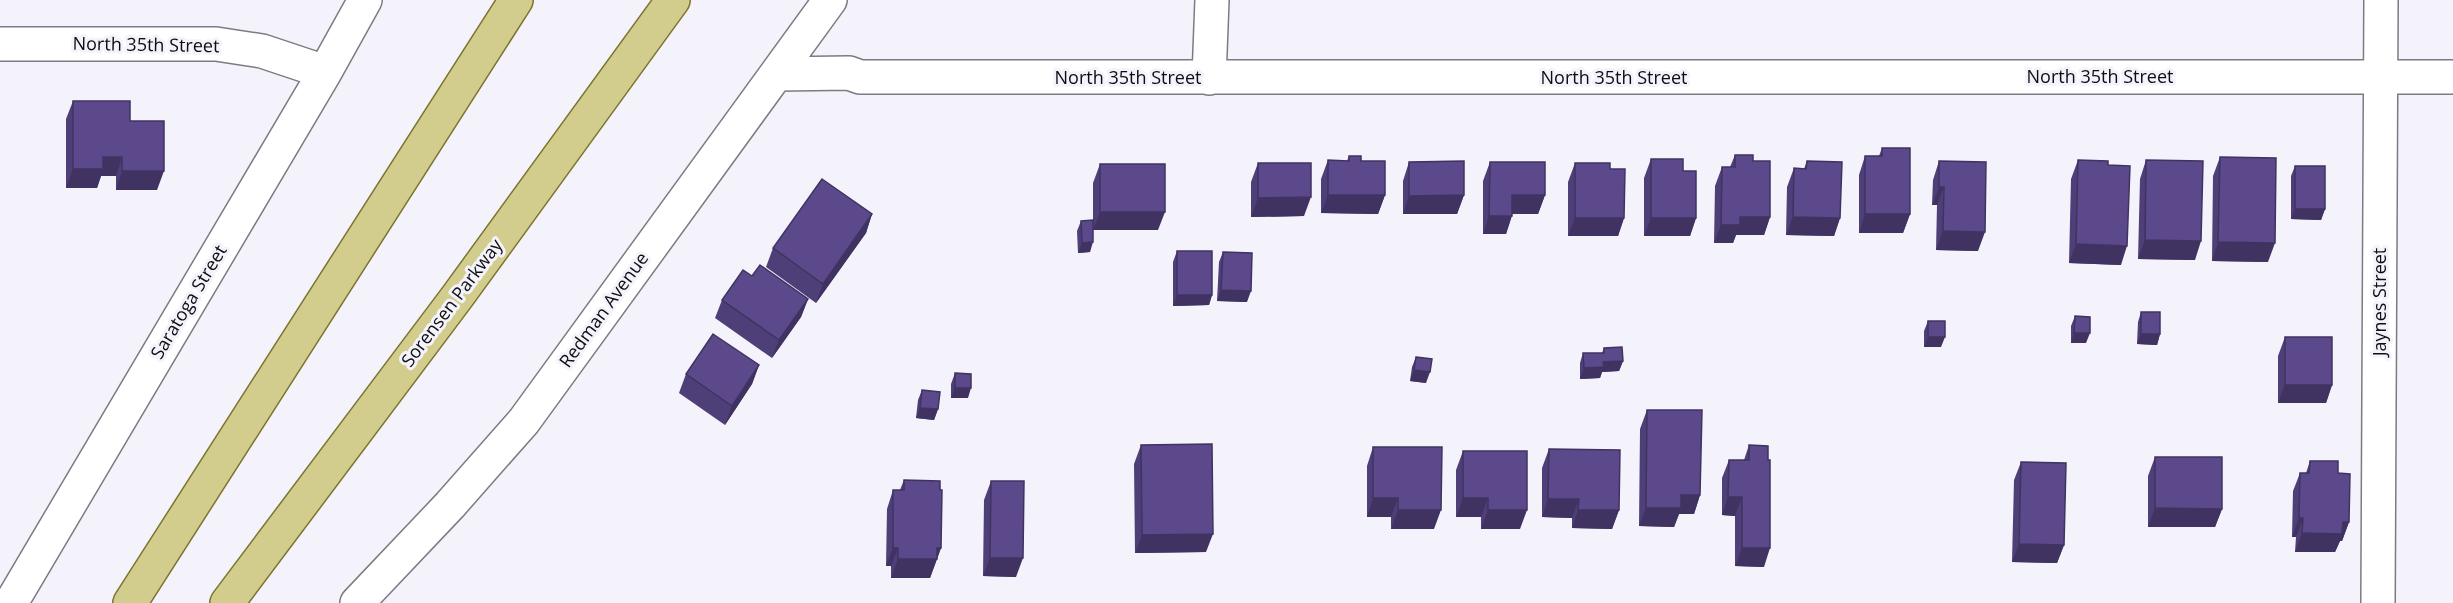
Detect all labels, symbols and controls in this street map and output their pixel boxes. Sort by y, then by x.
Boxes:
street label: North 35th Street [72,31,220,57]
street label: North 35th Street [2027,64,2173,88]
street label: North 35th Street [1055,65,1201,89]
street label: North 35th Street [1541,65,1687,89]
street label: Sorensen Parkway [395,233,508,371]
street label: Saratoga Street [145,240,232,363]
street label: Redman Avenue [553,247,653,372]
street label: Jaynes Street [2367,248,2391,358]

